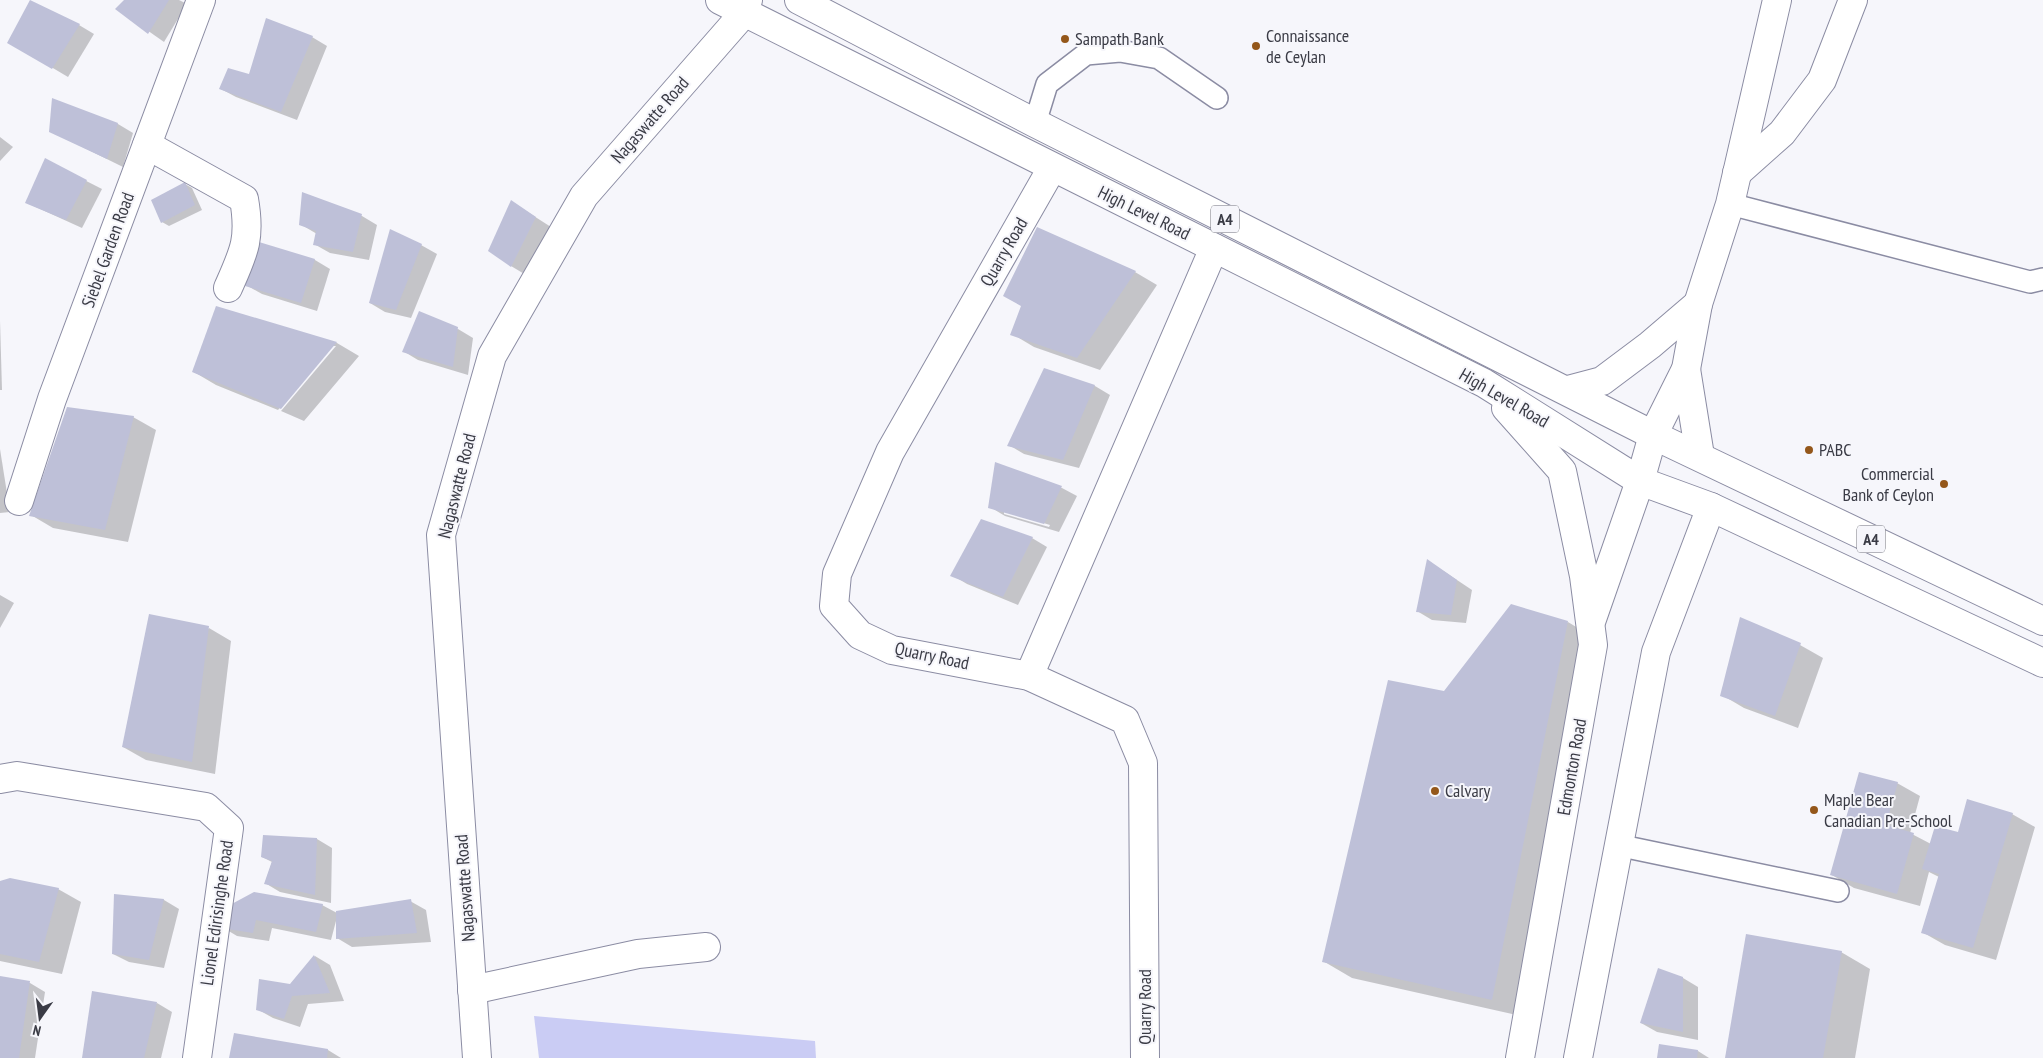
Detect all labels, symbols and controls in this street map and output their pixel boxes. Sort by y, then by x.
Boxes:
place label: Connaissance de Ceylan [1266,24,1349,68]
place label: Sampath Bank [1075,27,1164,50]
marker: Sampath Bank [1059,33,1071,45]
marker: Connaissance de Ceylan [1250,40,1262,52]
street label: Nagaswatte Road [606,72,694,168]
street label: High Level Road [1094,180,1194,245]
street label: Siebel Garden Road [76,189,139,311]
road number: A4 [1211,205,1239,232]
street label: Quarry Road [975,213,1032,290]
street label: High Level Road [1455,363,1553,433]
street label: Nagaswatte Road [432,431,481,541]
place label: PABC [1819,438,1851,461]
marker: PABC [1803,444,1815,456]
place label: Commercial Bank of Ceylon [1843,462,1935,506]
marker: Commercial Bank of Ceylon [1938,478,1950,490]
road number: A4 [1857,526,1885,552]
street label: Quarry Road [893,636,971,675]
street label: Edmonton Road [1552,717,1591,817]
place label: Calvary [1445,779,1491,802]
marker: Calvary [1429,785,1441,797]
place label: Maple Bear Canadian Pre-School [1824,788,1953,832]
marker: Maple Bear Canadian Pre-School [1808,804,1820,816]
street label: Nagaswatte Road [449,834,480,942]
street label: Lionel Edirisinghe Road [195,839,238,987]
street label: Quarry Road [1133,969,1156,1045]
north arrow [15,993,65,1043]
text: N [31,1021,43,1040]

